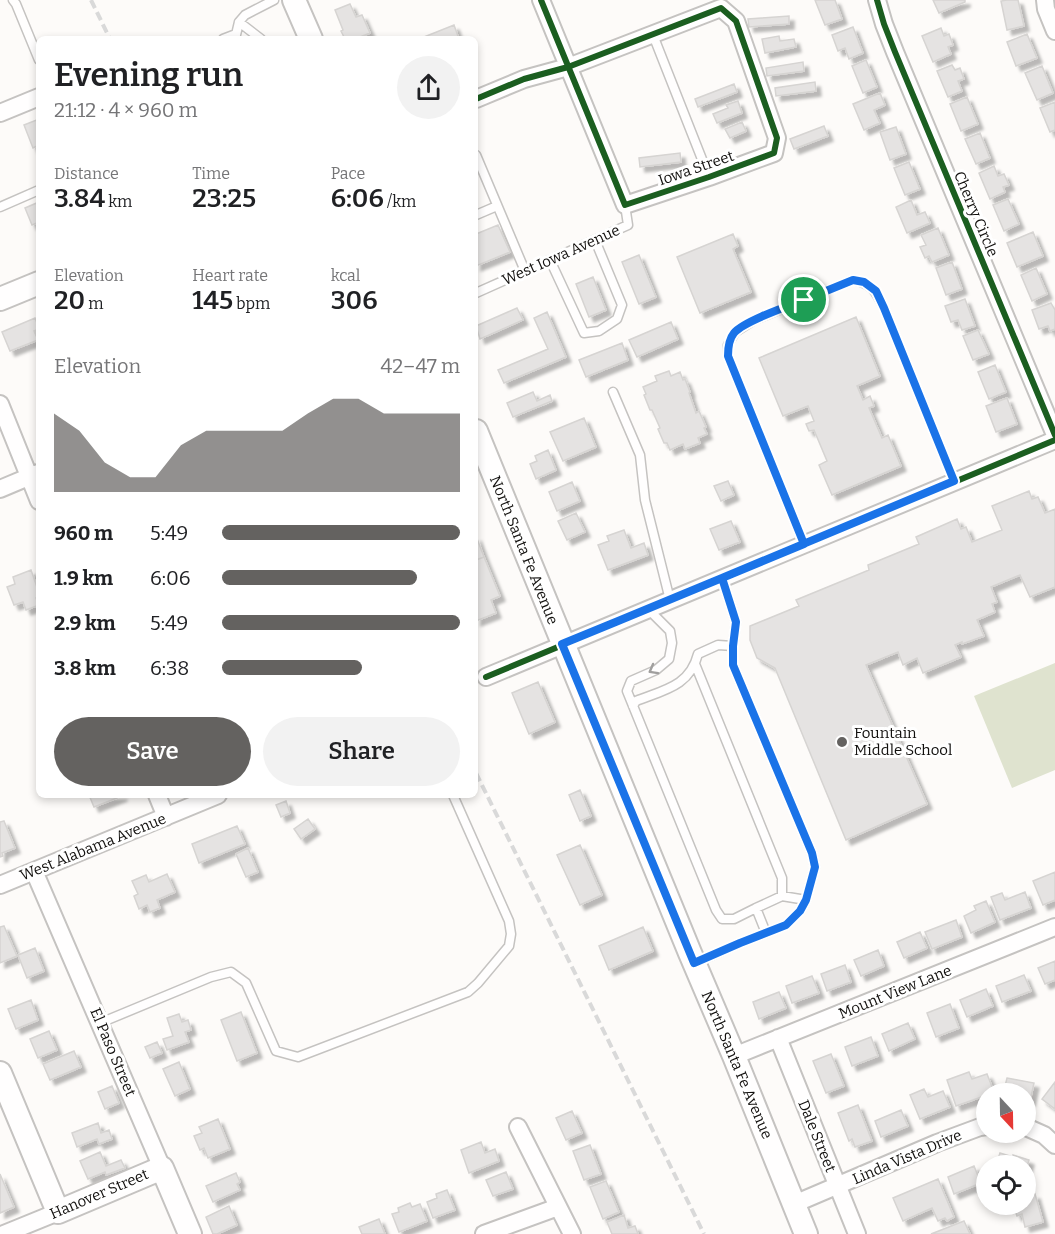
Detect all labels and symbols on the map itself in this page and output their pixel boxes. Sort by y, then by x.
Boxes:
street label: Iowa Street [656,147,737,189]
street label: Cherry Circle [950,169,1002,259]
street label: West Iowa Avenue [499,221,623,289]
pin [778,274,829,325]
street label: North Santa Fe Avenue [486,473,562,627]
one-way arrow [649,663,659,674]
place label: Fountain Middle School [854,724,952,759]
marker: Fountain Middle School [835,735,849,749]
street label: West Alabama Avenue [17,809,169,885]
street label: Mount View Lane [836,961,954,1023]
street label: North Santa Fe Avenue [698,988,776,1142]
street label: El Paso Street [86,1005,140,1100]
north arrow [976,1083,1036,1143]
street label: Dale Street [794,1097,840,1175]
street label: Linda Vista Drive [850,1126,964,1188]
street label: Hanover Street [47,1165,152,1223]

